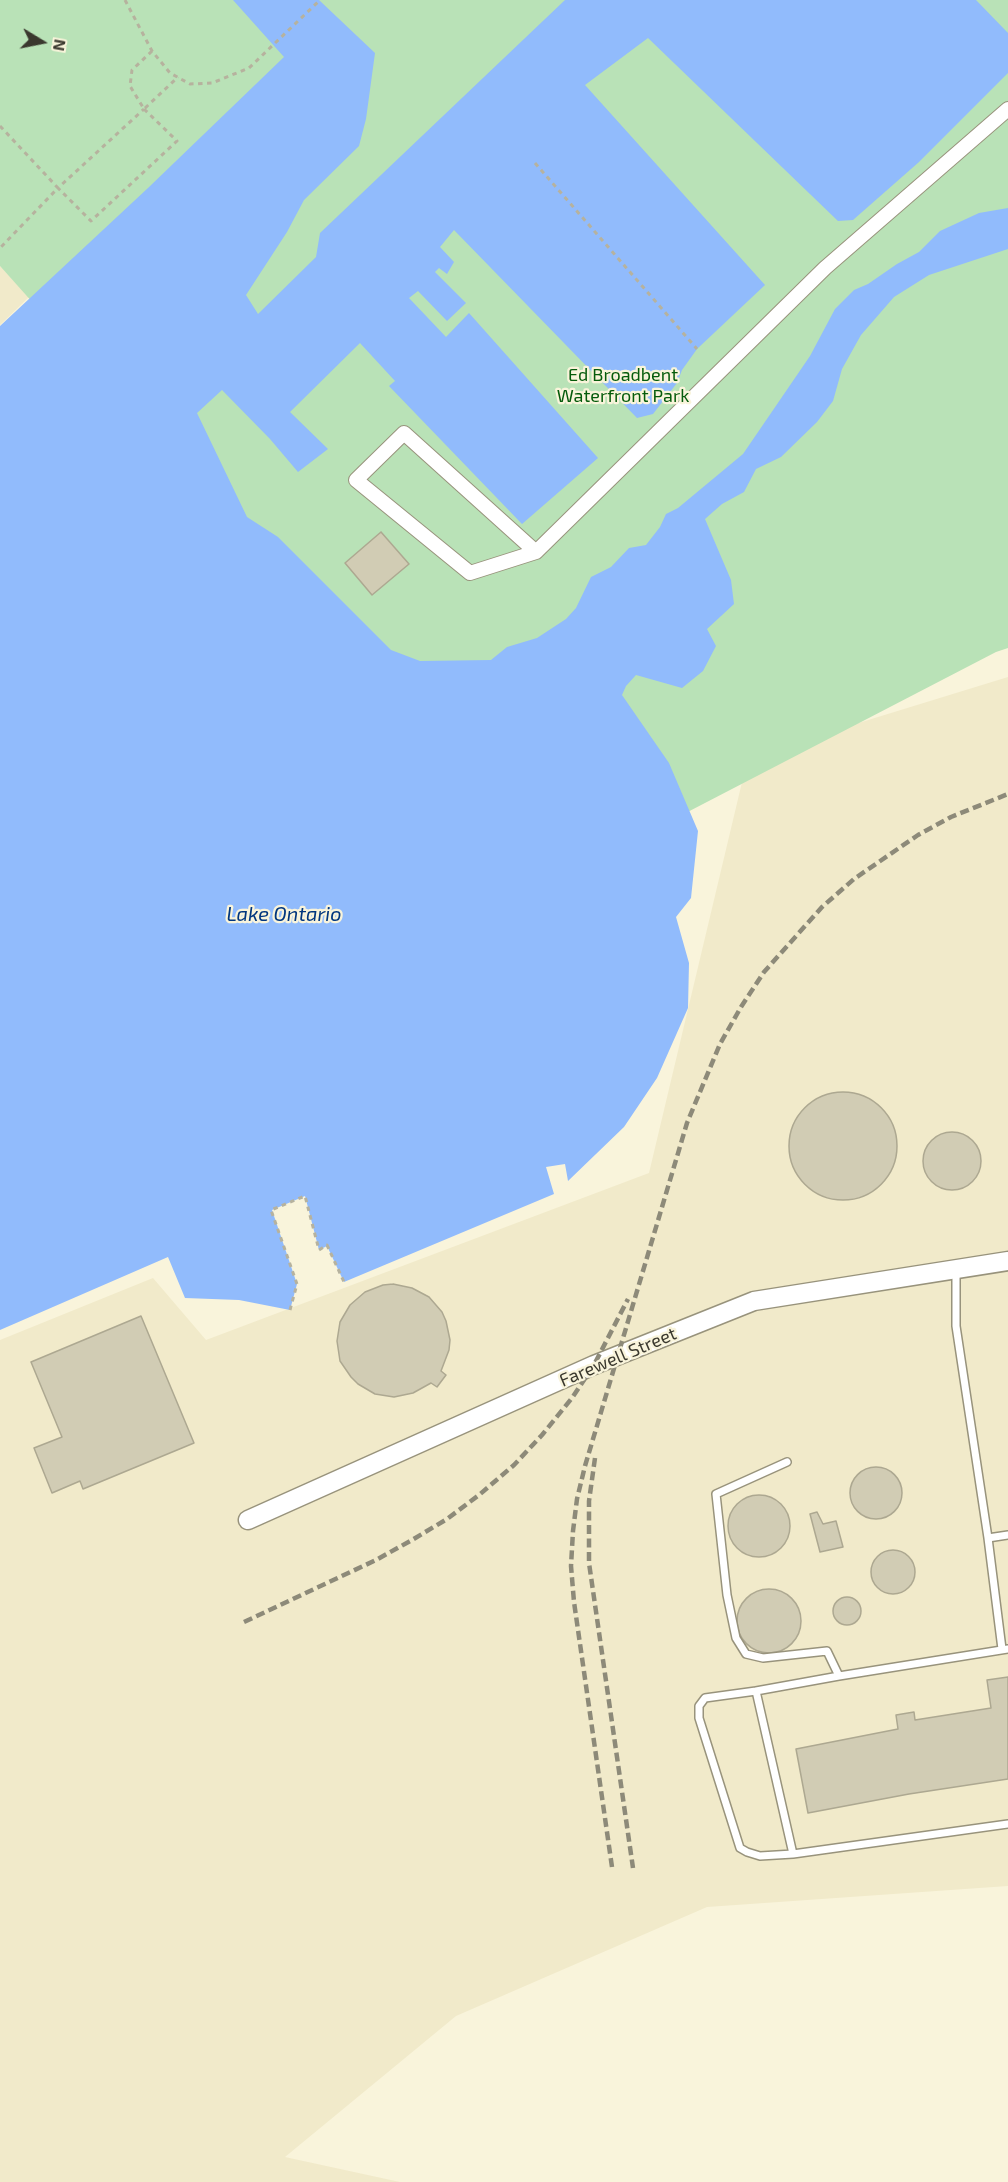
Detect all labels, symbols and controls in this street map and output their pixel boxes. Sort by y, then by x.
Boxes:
north arrow [12,12,72,72]
text: N [50,38,71,53]
park label: Ed Broadbent Waterfront Park [557,364,689,406]
water label: Lake Ontario [226,902,342,926]
street label: Farewell Street [556,1323,680,1391]

